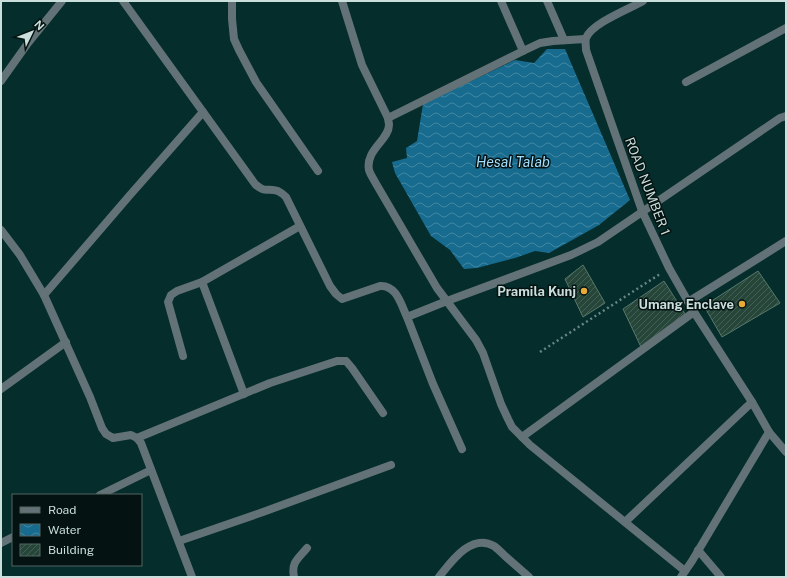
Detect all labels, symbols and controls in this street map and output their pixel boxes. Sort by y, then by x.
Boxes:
north arrow [12,12,52,52]
text: N [32,18,47,32]
street label: ROAD NUMBER 1 [622,135,673,237]
water label: Hesal Talab [476,154,550,170]
place label: Pramila Kunj [497,284,576,299]
marker: Pramila Kunj [579,286,589,296]
place label: Umang Enclave [638,297,734,312]
marker: Umang Enclave [737,299,747,309]
legend [12,494,142,566]
text: Road [48,503,76,517]
text: Water [48,523,82,537]
text: Building [48,543,94,557]

